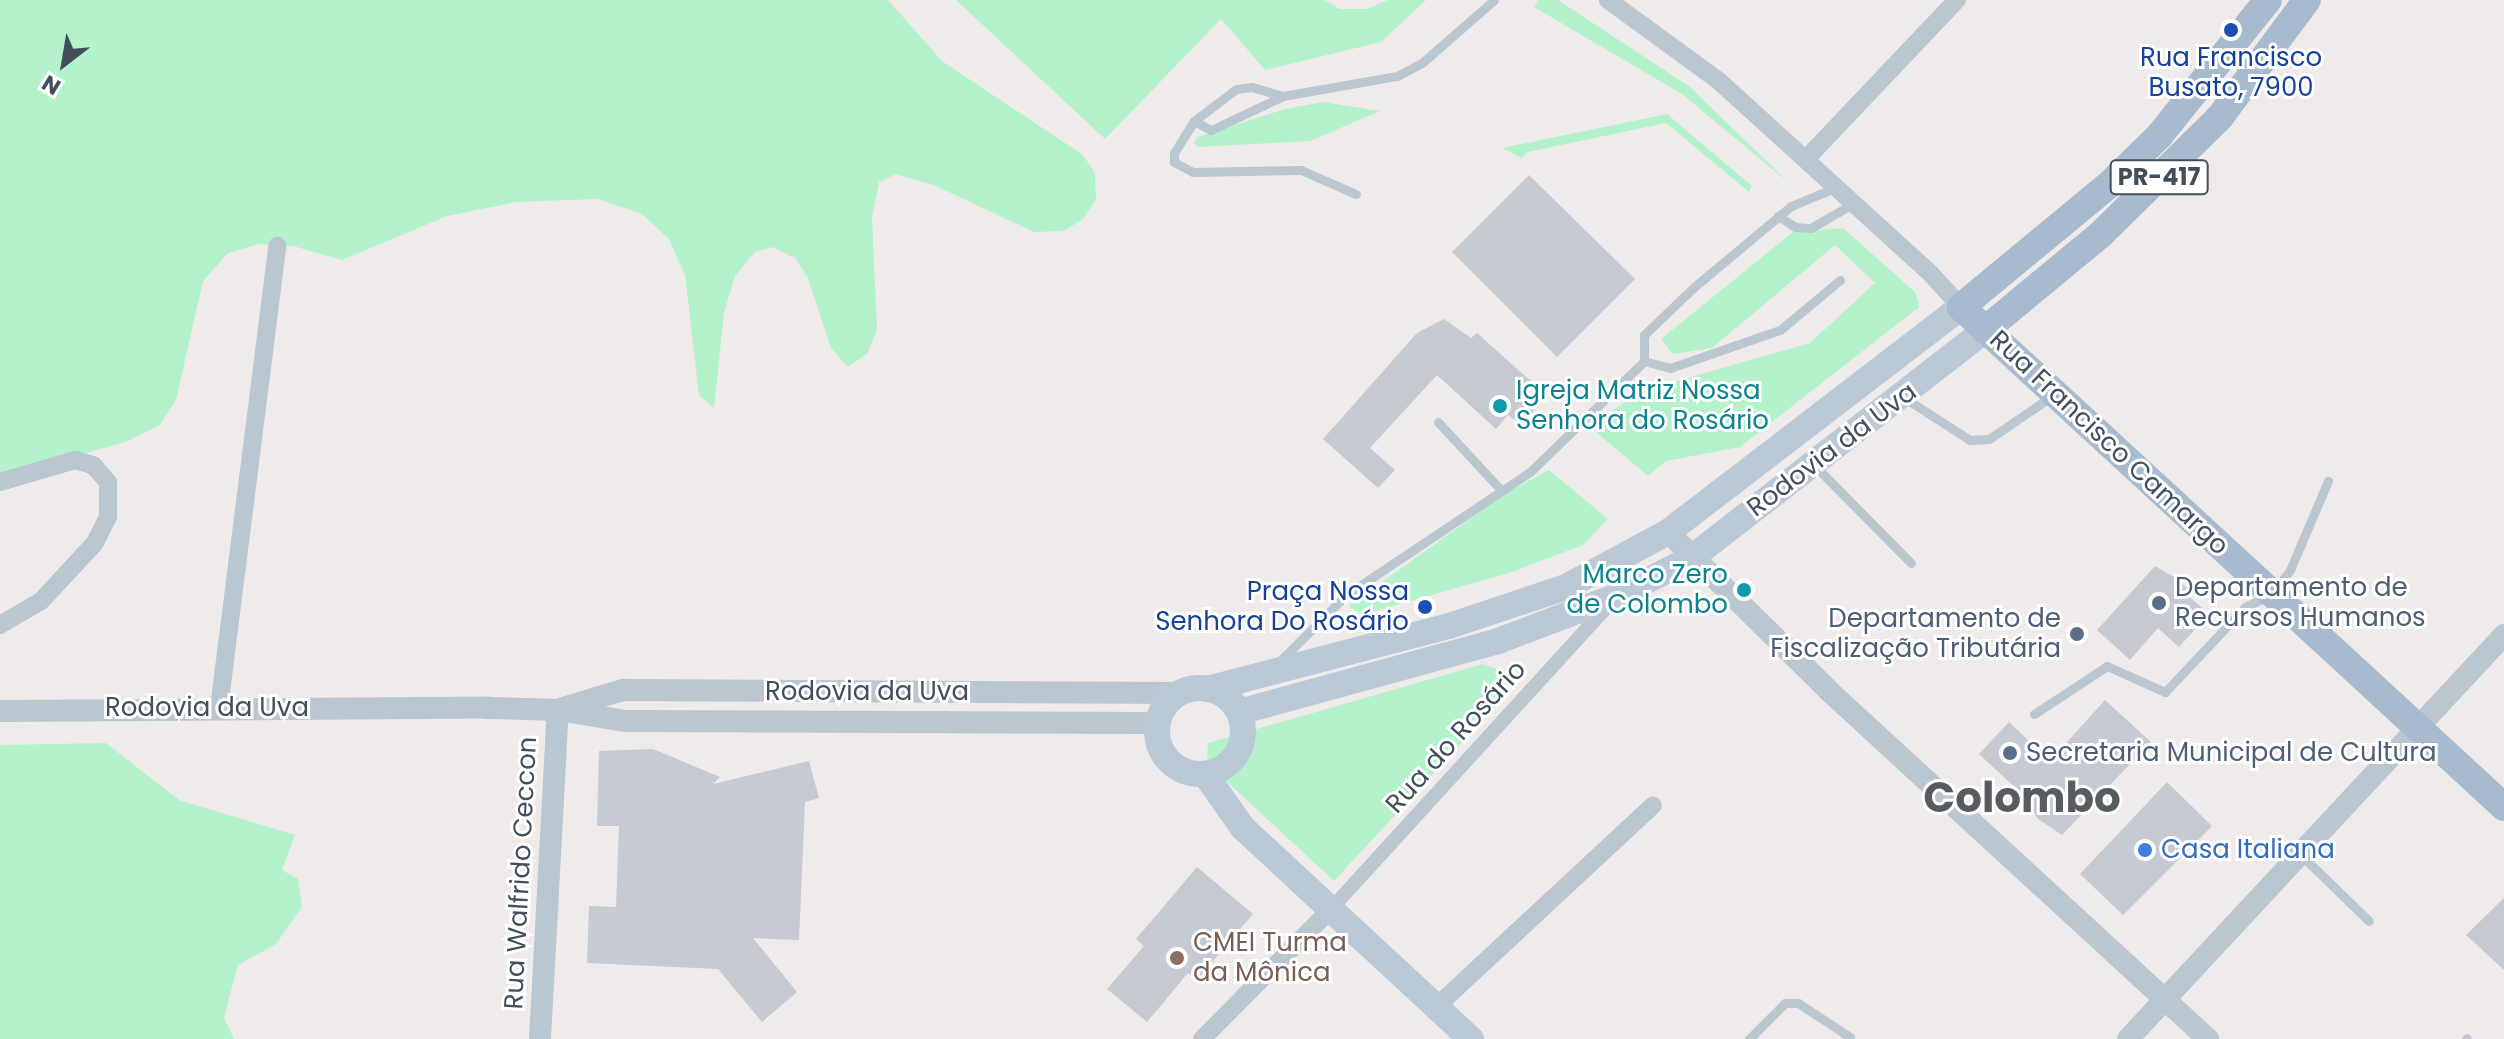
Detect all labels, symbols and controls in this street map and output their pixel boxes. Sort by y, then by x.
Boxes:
marker: Rua Francisco Busato, 7900 [2222,21,2240,39]
north arrow [24,24,104,104]
place label: Rua Francisco Busato, 7900 [2140,42,2322,104]
text: N [36,67,66,103]
road number: PR-417 [2109,157,2209,197]
street label: Rua Francisco Camargo [1983,324,2235,562]
place label: Igreja Matriz Nossa Senhora do Rosário [1516,375,1769,436]
street label: Rodovia da Uva [1741,376,1923,524]
marker: Igreja Matriz Nossa Senhora do Rosário [1491,397,1509,415]
place label: Marco Zero de Colombo [1567,559,1728,620]
place label: Departamento de Recursos Humanos [2175,572,2426,634]
place label: Praça Nossa Senhora Do Rosário [1155,576,1409,638]
marker: Marco Zero de Colombo [1735,581,1753,599]
marker: Departamento de Recursos Humanos [2150,594,2168,612]
marker: Praça Nossa Senhora Do Rosário [1416,598,1434,616]
place label: Departamento de Fiscalização Tributária [1770,603,2061,664]
marker: Departamento de Fiscalização Tributária [2068,625,2086,643]
street label: Rua do Rosário [1379,654,1533,820]
street label: Rodovia da Uva [765,676,969,708]
street label: Rodovia da Uva [105,692,309,724]
street label: Rua Walfrido Ceccon [498,736,544,1010]
place label: Secretaria Municipal de Cultura [2026,737,2436,769]
marker: Secretaria Municipal de Cultura [2001,744,2019,762]
district label: Colombo [1923,773,2121,823]
place label: Casa Italiana [2161,834,2335,866]
marker: Casa Italiana [2136,841,2154,859]
place label: CMEI Turma da Mônica [1193,927,1347,988]
marker: CMEI Turma da Mônica [1168,949,1186,967]

